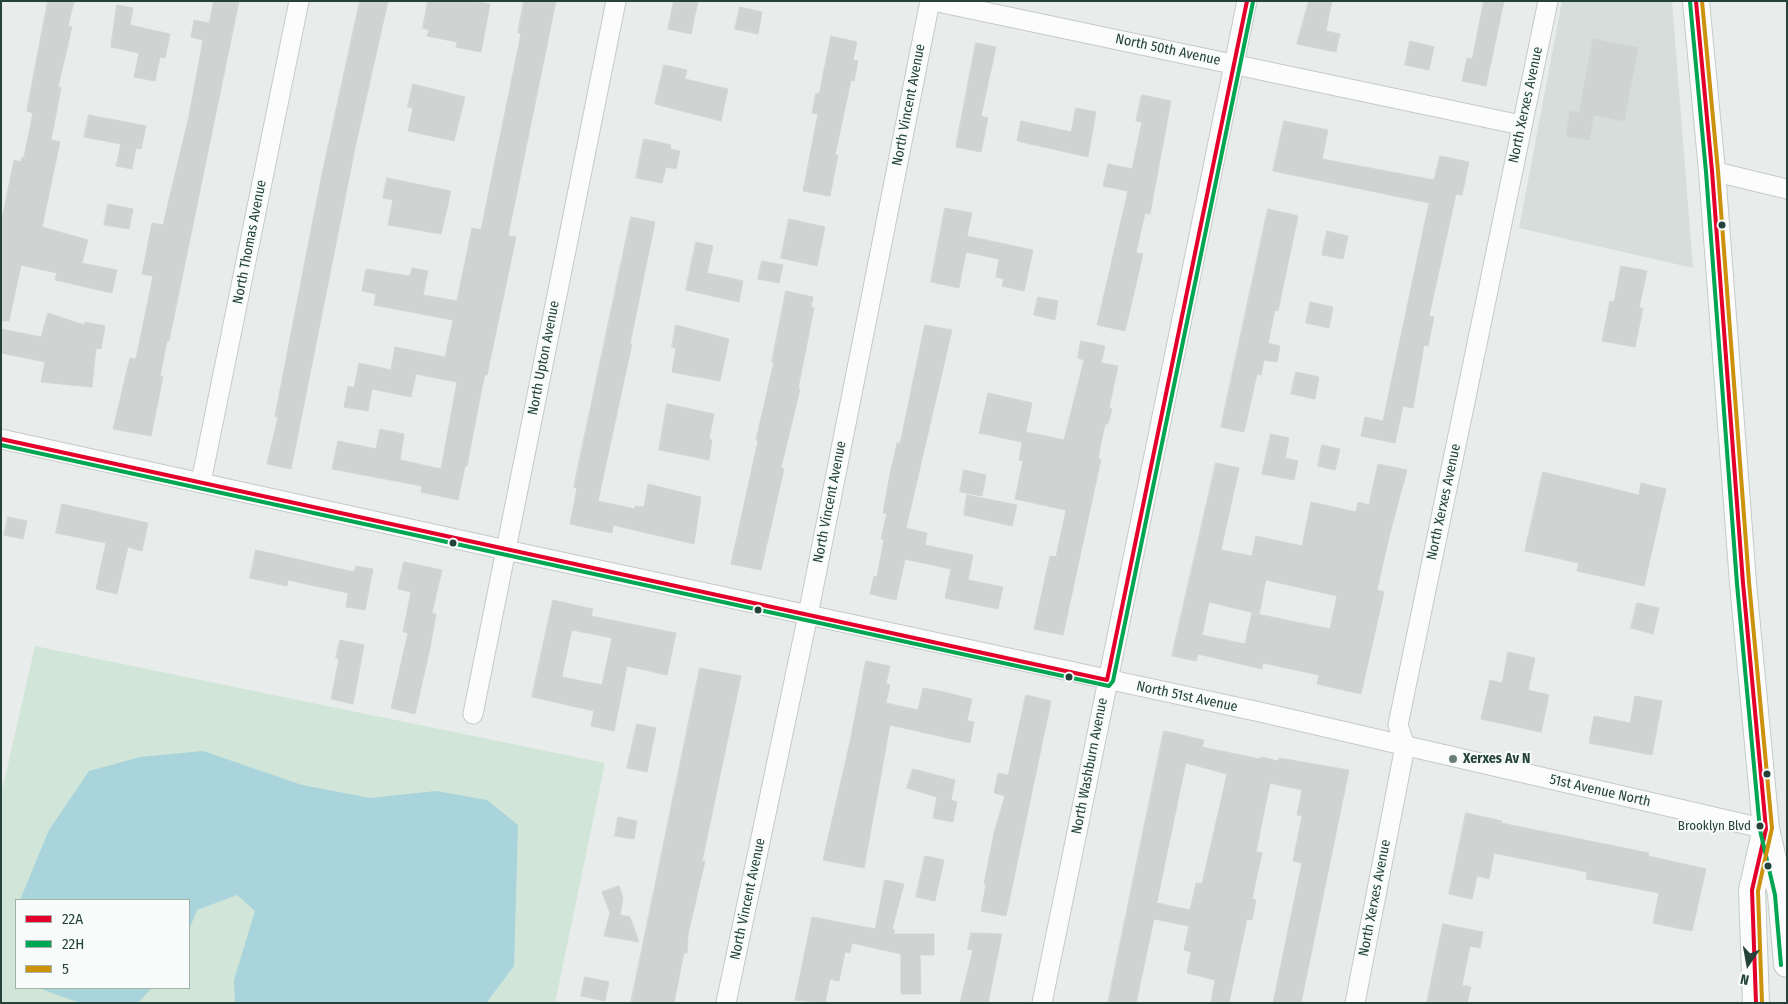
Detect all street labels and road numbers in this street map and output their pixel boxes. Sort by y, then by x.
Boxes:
street label: North 50th Avenue [1114,31,1222,69]
street label: North Vincent Avenue [889,43,929,167]
street label: North Xerxes Avenue [1505,45,1547,165]
street label: North Thomas Avenue [230,179,270,305]
street label: North Upton Avenue [525,299,563,417]
street label: North Vincent Avenue [810,440,850,564]
street label: North Xerxes Avenue [1423,442,1465,562]
street label: North 51st Avenue [1135,678,1239,716]
street label: North Washburn Avenue [1069,696,1111,836]
street label: 51st Avenue North [1548,771,1652,811]
street label: North Vincent Avenue [727,837,769,961]
street label: North Xerxes Avenue [1355,838,1395,958]

